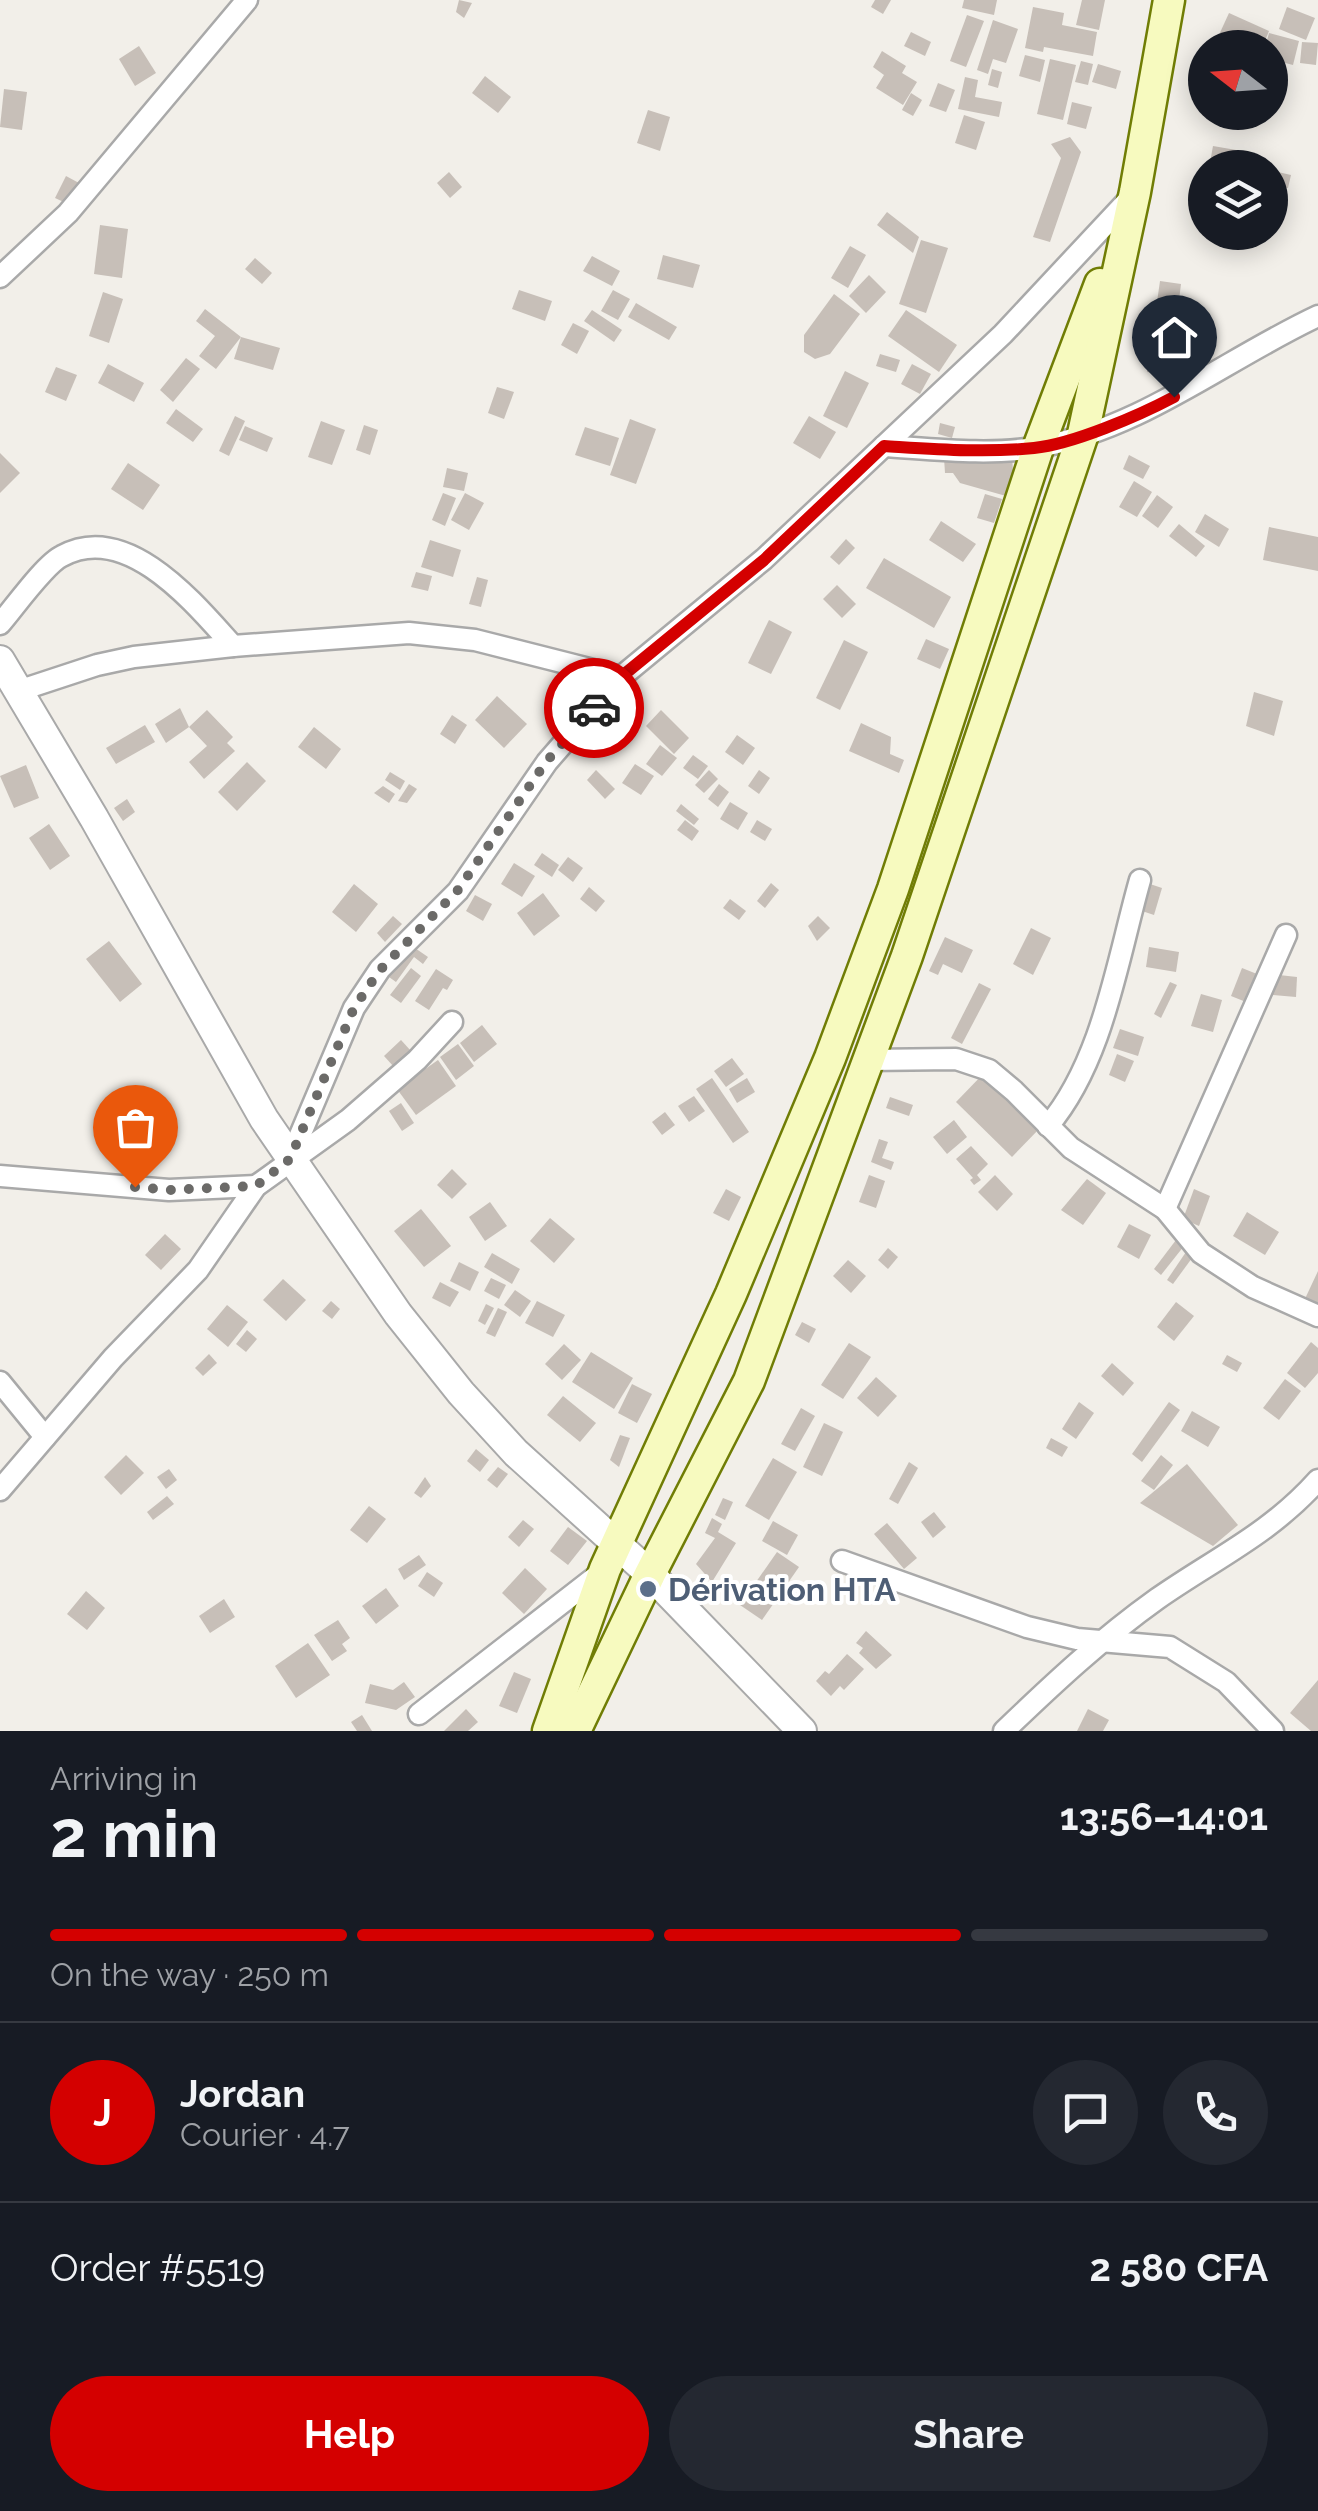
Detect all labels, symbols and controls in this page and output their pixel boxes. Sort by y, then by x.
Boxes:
north arrow [1188,30,1288,130]
map controls [1188,30,1288,250]
button: layers [1188,150,1288,250]
pin [1132,295,1217,398]
icon: home [1147,310,1202,365]
courier [544,658,644,758]
icon: car [567,681,622,736]
pin [93,1085,178,1188]
icon: bag [108,1100,163,1155]
place label: Dérivation HTA [668,1571,896,1608]
marker: Dérivation HTA [637,1578,659,1600]
text: Arriving in [50,1760,197,1797]
text: 13:56–14:01 [1060,1794,1268,1839]
text: 2 min [50,1796,219,1872]
text: On the way · 250 m [50,1956,329,1993]
button: chat [1033,2060,1138,2165]
button: phone [1163,2060,1268,2165]
text: Jordan [180,2071,305,2116]
text: J [93,2090,112,2135]
text: Courier · 4.7 [180,2116,350,2153]
text: Order #5519 [50,2245,265,2290]
text: 2 580 CFA [1090,2245,1268,2290]
button: Help [50,2376,649,2491]
button: Share [669,2376,1268,2491]

